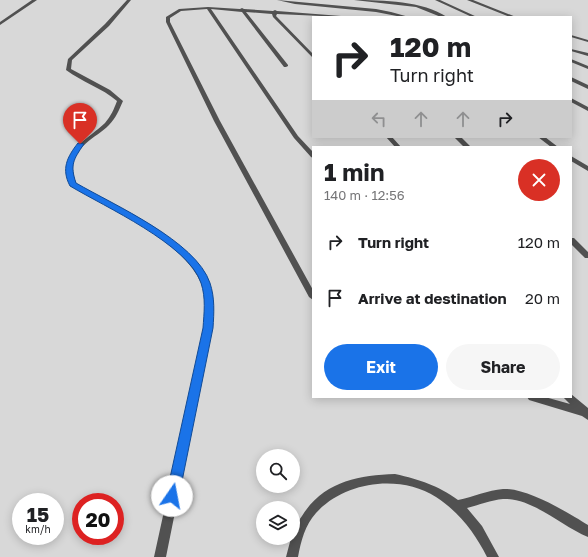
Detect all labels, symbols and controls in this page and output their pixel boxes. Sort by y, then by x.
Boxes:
text: 120 m [390,30,471,63]
icon: right [324,32,376,84]
text: Turn right [390,64,474,86]
pin [63,103,97,144]
icon: left [368,108,390,130]
icon: ahead [410,108,432,130]
icon: ahead [452,108,474,130]
icon: right [494,108,516,130]
icon: arrive [69,109,91,131]
text: 1 min [324,157,384,186]
button: close [518,159,560,201]
text: 140 m · 12:56 [324,187,405,203]
icon: right [324,231,346,253]
text: Turn right [358,233,429,251]
text: 120 m [518,233,560,251]
icon: arrive [324,287,346,309]
text: Arrive at destination [358,289,507,307]
text: 20 m [525,289,560,307]
button: Exit [324,344,438,390]
button: Share [446,344,560,390]
map controls [256,449,300,545]
button: search [256,449,300,493]
position arrow [151,475,193,517]
speed limit sign: 20 [72,493,124,545]
button: layers [256,501,300,545]
text: 15 [27,502,49,526]
text: km/h [25,523,51,535]

